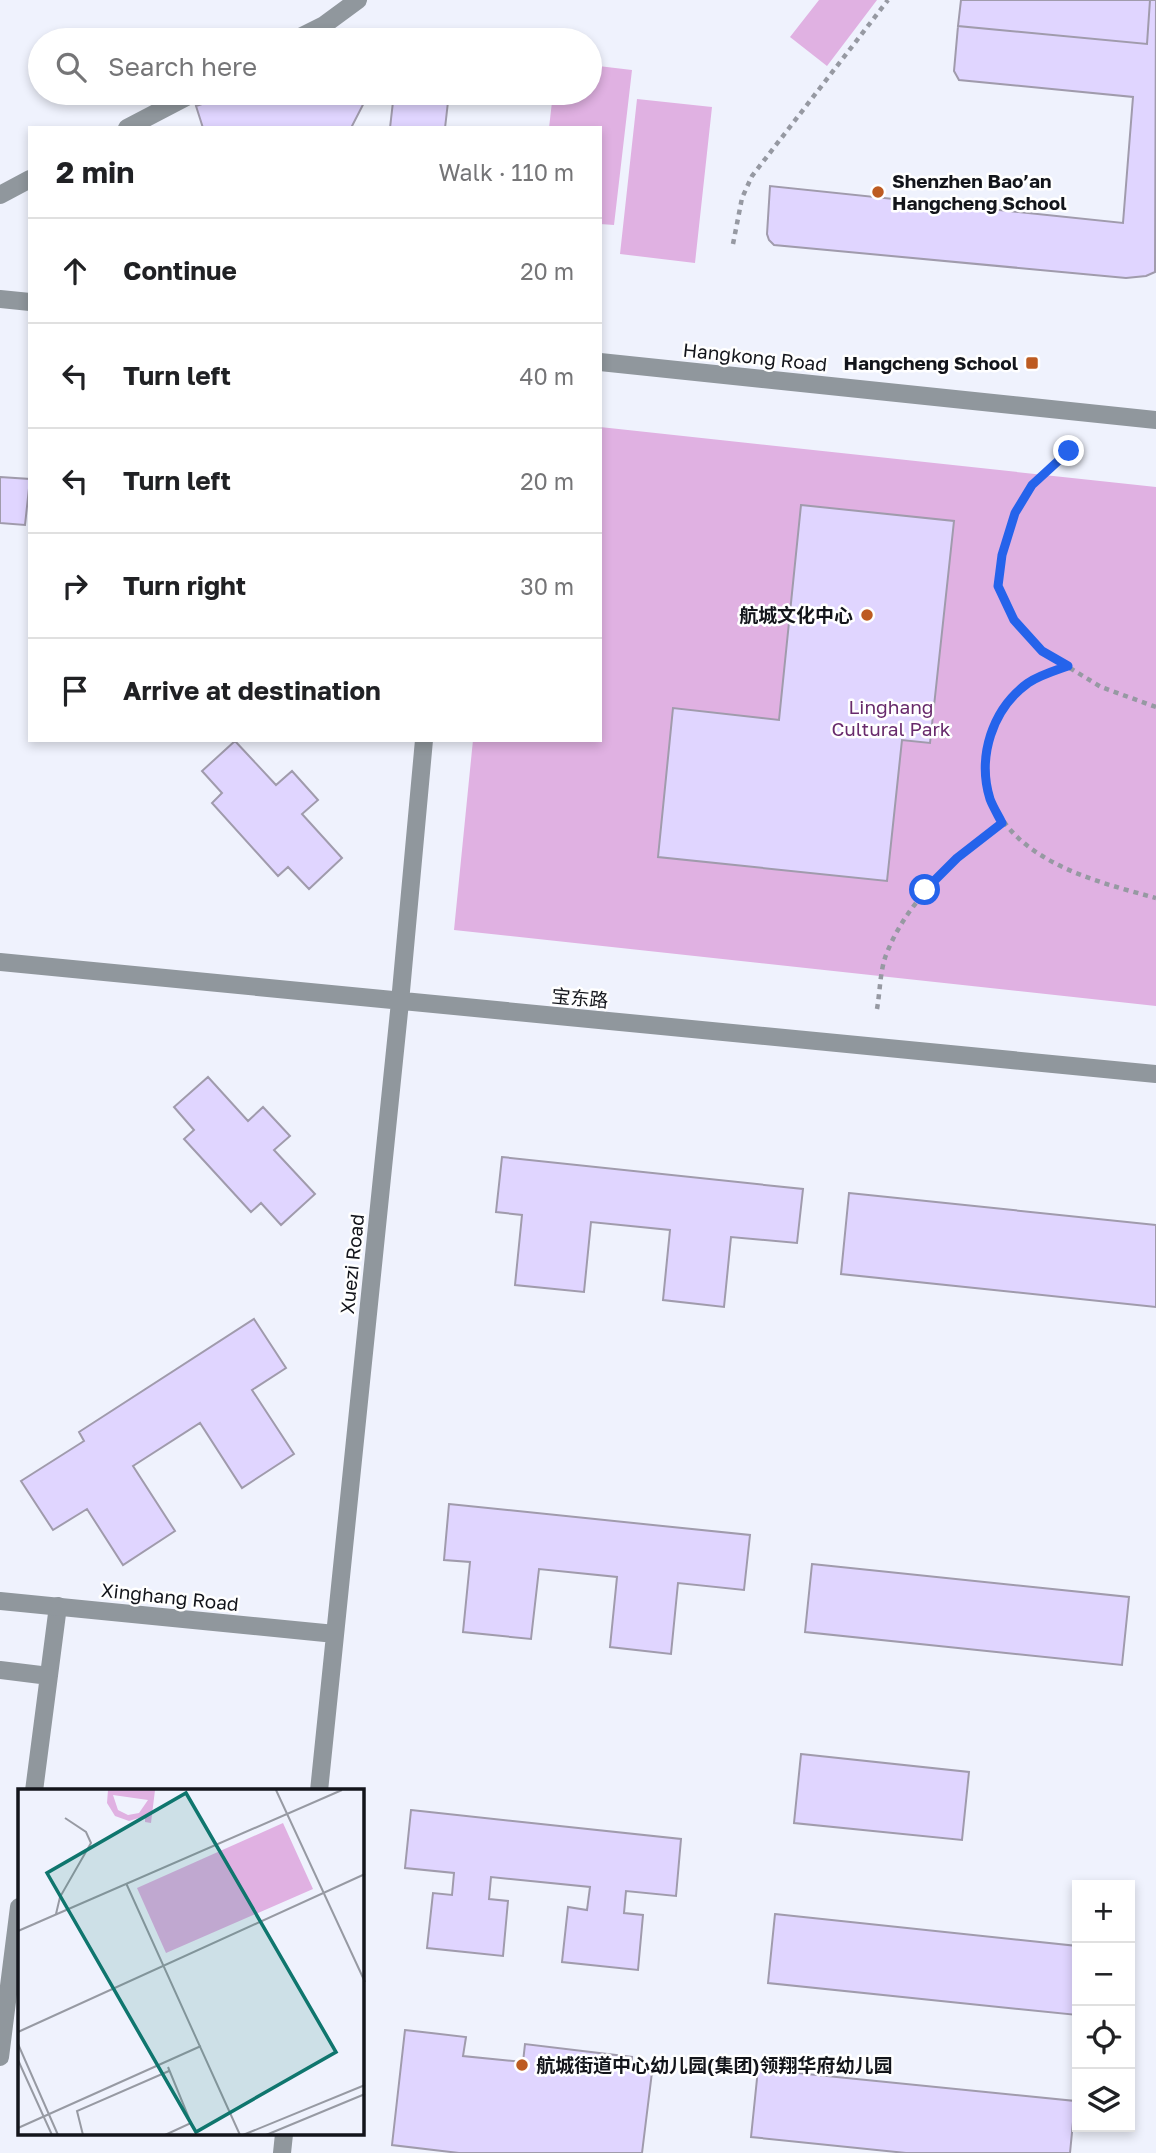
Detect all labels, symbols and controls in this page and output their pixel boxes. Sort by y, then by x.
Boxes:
search box [28,28,602,105]
icon: search [52,48,90,86]
text: Search here [108,51,257,82]
text: 2 min [56,154,134,190]
text: Walk · 110 m [438,158,574,186]
place label: Shenzhen Bao’an Hangcheng School [892,169,1067,214]
marker: Shenzhen Bao’an Hangcheng School [870,184,886,200]
icon: ahead [56,252,94,290]
text: Continue [123,255,237,286]
text: 20 m [520,257,574,285]
street label: Hangkong Road [682,337,828,376]
place label: Hangcheng School [843,351,1018,374]
marker: Hangcheng School [1024,355,1040,371]
icon: left [56,357,94,395]
text: Turn left [123,360,231,391]
text: 40 m [520,362,574,390]
route end [1053,435,1084,466]
icon: left [56,462,94,500]
text: Turn left [123,465,231,496]
text: 20 m [520,467,574,495]
icon: right [56,567,94,605]
text: Turn right [123,570,246,601]
text: 30 m [520,572,574,600]
place label: 航城文化中心 [739,603,853,626]
marker: 航城文化中心 [859,607,875,623]
icon: arrive [56,672,94,710]
text: Arrive at destination [123,675,381,706]
park label: Linghang Cultural Park [831,695,951,740]
route start [909,874,940,905]
street label: 宝东路 [551,984,609,1011]
street label: Xuezi Road [335,1213,368,1315]
street label: Xinghang Road [100,1578,240,1615]
inset map [18,1789,364,2136]
map controls [1072,1880,1135,2132]
button: + [1072,1880,1135,1943]
button: − [1072,1943,1135,2006]
button: locate [1072,2006,1135,2069]
place label: 航城街道中心幼儿园(集团)领翔华府幼儿园 [536,2053,892,2076]
marker: 航城街道中心幼儿园(集团)领翔华府幼儿园 [514,2057,530,2073]
button: layers [1072,2069,1135,2132]

